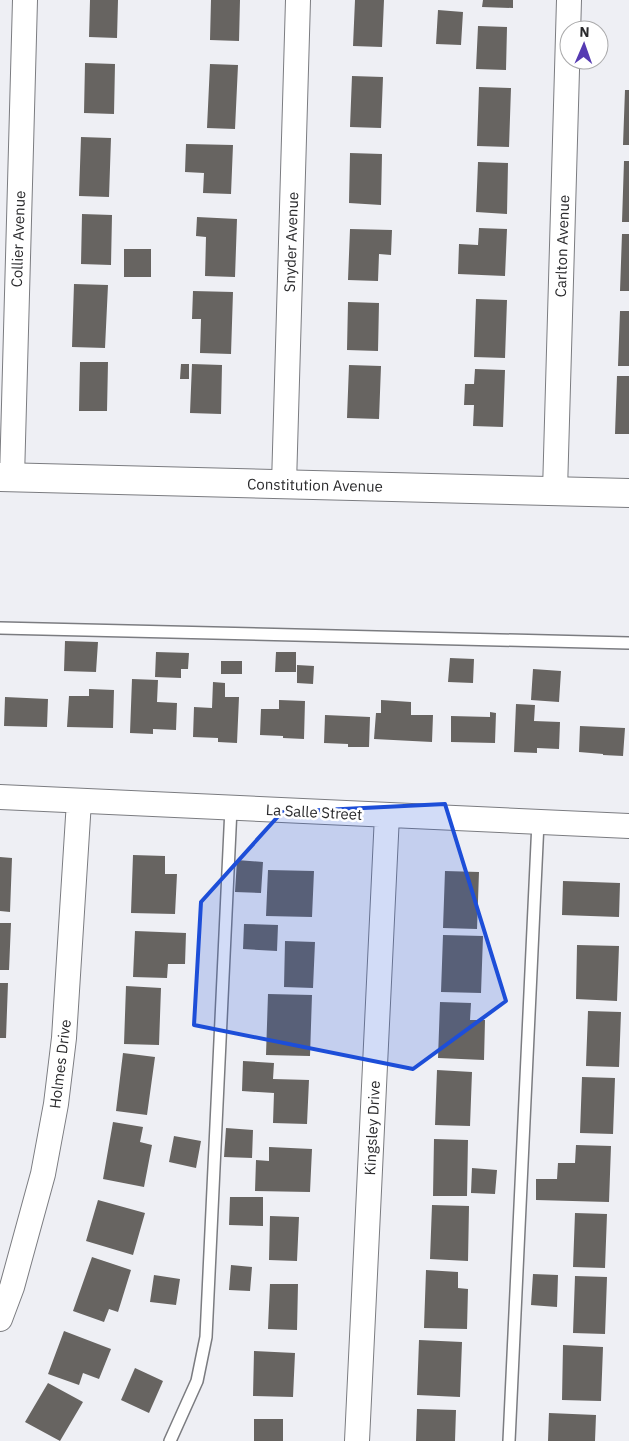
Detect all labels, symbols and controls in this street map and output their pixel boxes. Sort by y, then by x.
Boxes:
north arrow [559,20,609,70]
text: N [579,23,590,41]
street label: Collier Avenue [7,190,29,288]
street label: Snyder Avenue [280,191,302,293]
street label: Carlton Avenue [551,194,573,298]
street label: Constitution Avenue [247,474,383,496]
street label: La Salle Street [265,800,363,824]
street label: Holmes Drive [45,1018,75,1110]
street label: Kingsley Drive [360,1080,384,1176]

